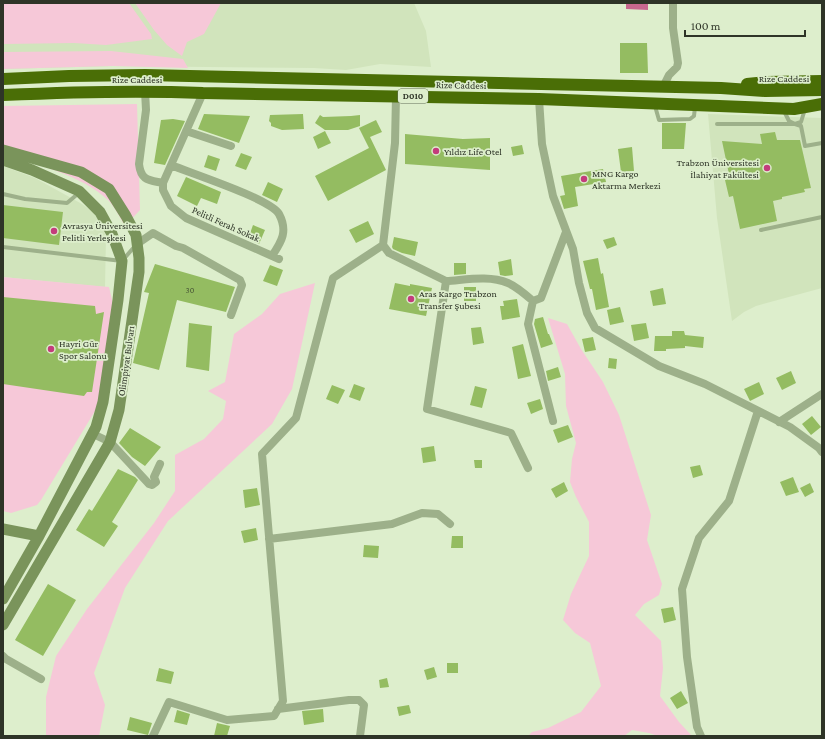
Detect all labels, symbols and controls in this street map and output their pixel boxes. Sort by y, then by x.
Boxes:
scale bar [685,12,805,38]
text: 100 m [691,19,721,33]
street label: Rize Caddesi [759,73,810,84]
street label: Rize Caddesi [112,74,163,85]
street label: Rize Caddesi [436,79,487,91]
road number: D010 [398,89,428,103]
marker: Yıldız Life Otel [431,146,441,156]
place label: Yıldız Life Otel [444,146,502,157]
place label: Trabzon Üniversitesi İlahiyat Fakültesi [676,157,759,180]
marker: Trabzon Üniversitesi İlahiyat Fakültesi [762,163,772,173]
place label: MNG Kargo Aktarma Merkezi [592,168,661,191]
marker: MNG Kargo Aktarma Merkezi [579,174,589,184]
street label: Pelitli Ferah Sokak [190,204,262,244]
place label: Avrasya Üniversitesi Pelitli Yerleşkesi [62,220,143,243]
marker: Avrasya Üniversitesi Pelitli Yerleşkesi [49,226,59,236]
house number: 30 [186,286,195,295]
place label: Aras Kargo Trabzon Transfer Şubesi [419,288,498,311]
marker: Aras Kargo Trabzon Transfer Şubesi [406,294,416,304]
street label: Olimpiyat Bulvarı [116,325,136,397]
place label: Hayri Gür Spor Salonu [59,338,108,361]
marker: Hayri Gür Spor Salonu [46,344,56,354]

